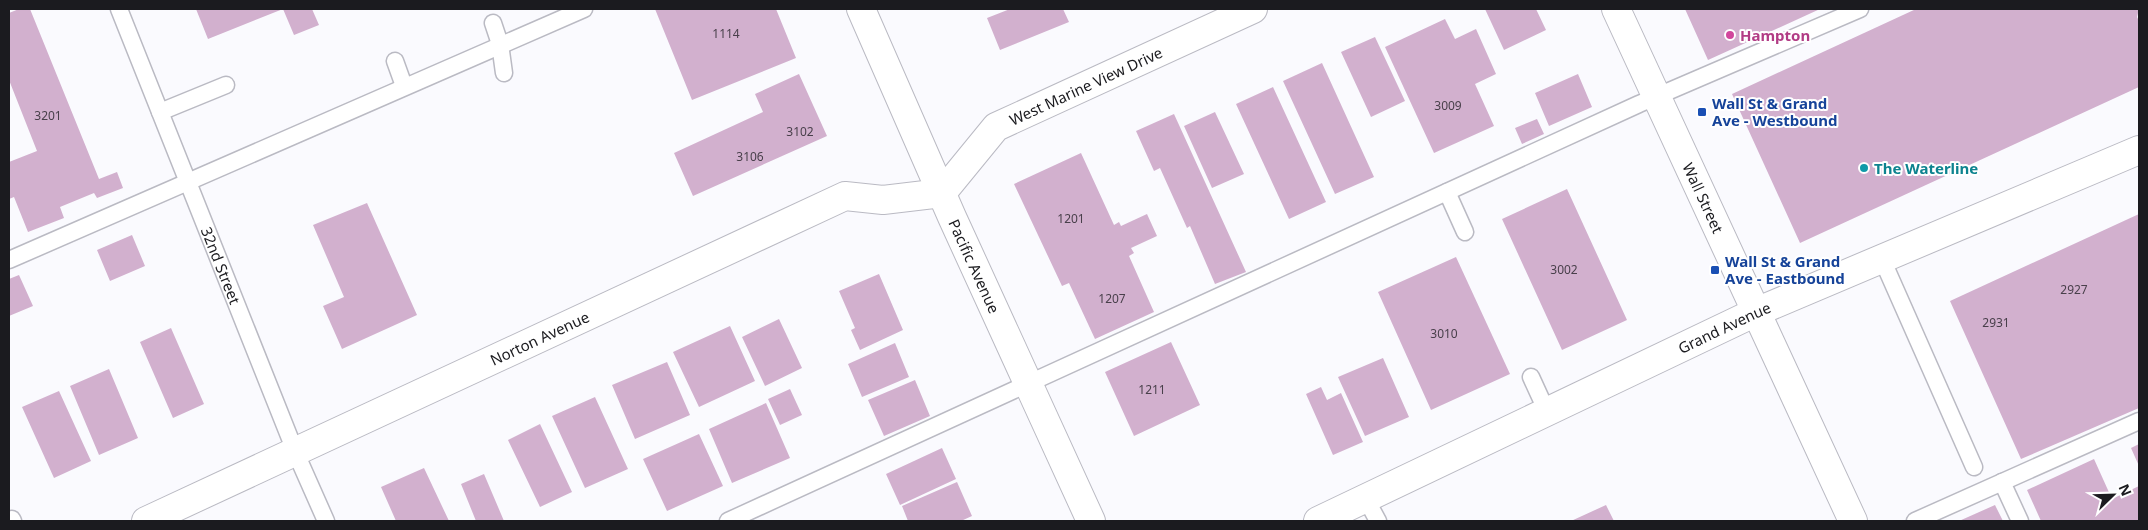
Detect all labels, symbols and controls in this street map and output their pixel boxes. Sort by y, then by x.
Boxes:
house number: 1114 [712,25,740,42]
place label: Hampton [1740,25,1810,45]
marker: Hampton [1724,29,1736,41]
street label: West Marine View Drive [1006,42,1165,130]
place label: Wall St & Grand Ave - Westbound [1712,93,1838,130]
house number: 3009 [1434,97,1462,114]
marker: Wall St & Grand Ave - Westbound [1696,106,1708,118]
house number: 3201 [34,107,62,124]
house number: 3102 [786,123,814,140]
house number: 3106 [736,148,764,165]
place label: The Waterline [1874,158,1978,178]
street label: Wall Street [1678,159,1729,237]
marker: The Waterline [1858,162,1870,174]
house number: 1201 [1057,210,1085,227]
street label: Pacific Avenue [944,216,1005,316]
street label: 32nd Street [197,224,246,308]
place label: Wall St & Grand Ave - Eastbound [1725,251,1845,288]
house number: 3002 [1550,261,1578,278]
marker: Wall St & Grand Ave - Eastbound [1709,264,1721,276]
house number: 2927 [2060,281,2088,298]
house number: 1207 [1098,290,1126,307]
street label: Grand Avenue [1675,297,1774,358]
street label: Norton Avenue [487,306,592,370]
house number: 2931 [1982,314,2010,331]
house number: 3010 [1430,325,1458,342]
house number: 1211 [1138,381,1166,398]
north arrow [2088,470,2138,520]
text: N [2114,481,2136,499]

